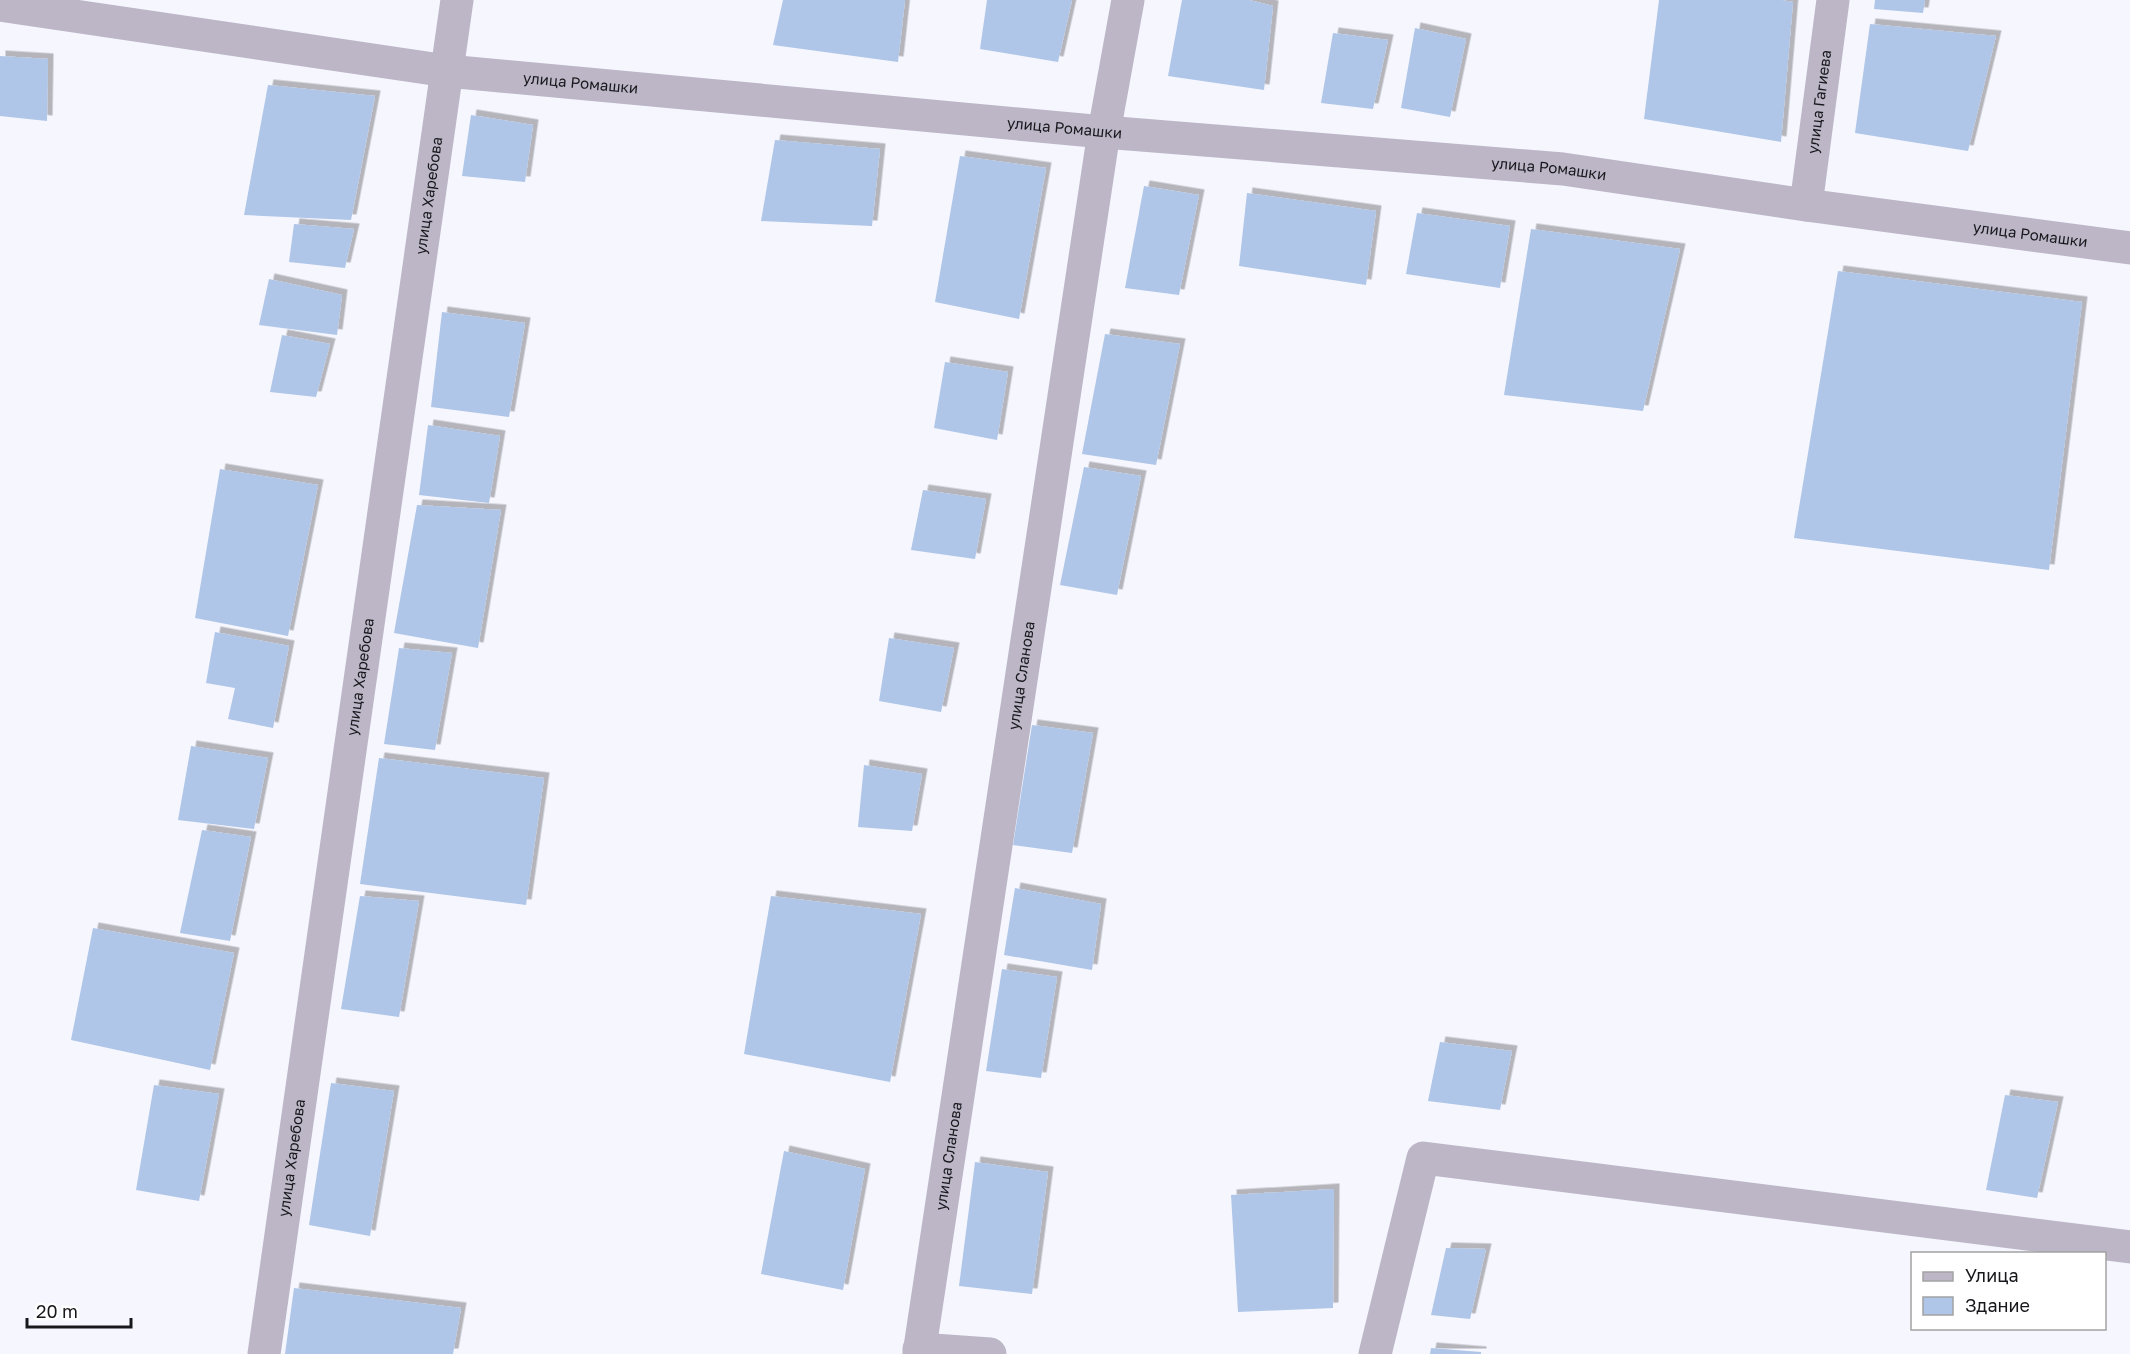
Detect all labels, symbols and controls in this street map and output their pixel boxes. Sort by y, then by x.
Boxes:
street label: улица Гагиева [1803,49,1834,155]
street label: улица Ромашки [522,68,639,97]
street label: улица Ромашки [1006,113,1123,141]
street label: улица Харебова [411,135,445,256]
street label: улица Ромашки [1491,153,1608,183]
street label: улица Ромашки [1972,217,2089,250]
street label: улица Харебова [342,617,377,737]
street label: улица Сланова [1004,620,1038,731]
street label: улица Харебова [274,1098,308,1218]
street label: улица Сланова [931,1100,965,1212]
legend [1911,1252,2106,1330]
text: Улица [1965,1264,2019,1286]
scale bar [27,1291,130,1329]
text: Здание [1965,1294,2030,1316]
text: 20 m [36,1300,78,1322]

